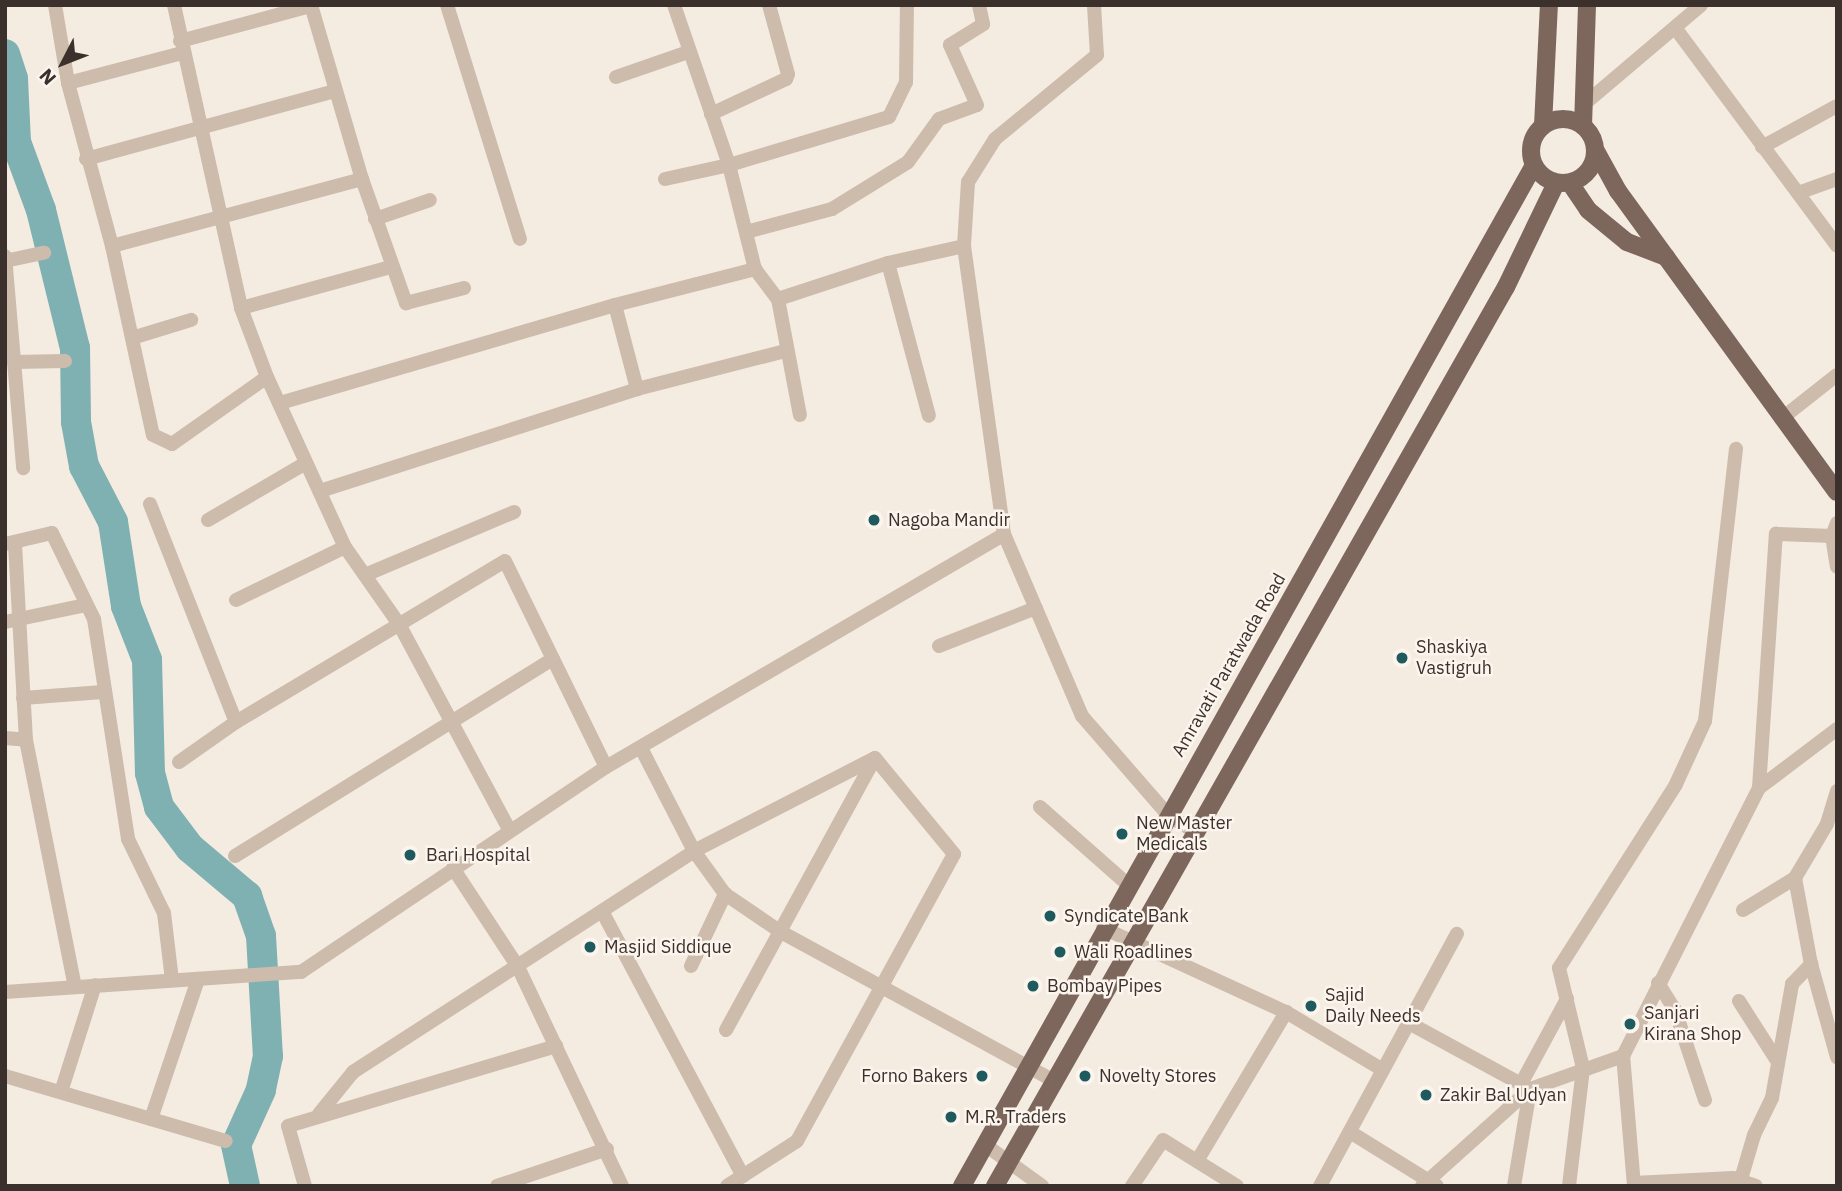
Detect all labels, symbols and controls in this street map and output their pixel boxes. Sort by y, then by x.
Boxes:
north arrow [28,28,98,98]
text: N [34,64,61,90]
place label: Nagoba Mandir [888,509,1010,531]
marker: Nagoba Mandir [866,512,882,528]
street label: Amravati Paratwada Road [1168,569,1290,761]
place label: Shaskiya Vastigruh [1416,637,1492,680]
marker: Shaskiya Vastigruh [1394,650,1410,666]
place label: New Master Medicals [1136,813,1232,856]
marker: New Master Medicals [1114,826,1130,842]
place label: Bari Hospital [426,844,530,866]
marker: Bari Hospital [400,845,420,865]
place label: Syndicate Bank [1064,905,1189,927]
marker: Syndicate Bank [1042,908,1058,924]
place label: Masjid Siddique [604,936,732,958]
marker: Masjid Siddique [582,939,598,955]
place label: Wali Roadlines [1074,941,1193,963]
marker: Wali Roadlines [1052,944,1068,960]
place label: Bombay Pipes [1047,975,1162,997]
marker: Bombay Pipes [1025,978,1041,994]
place label: Sajid Daily Needs [1325,985,1421,1028]
marker: Sajid Daily Needs [1303,998,1319,1014]
place label: Sanjari Kirana Shop [1644,1003,1741,1046]
marker: Sanjari Kirana Shop [1622,1016,1638,1032]
place label: Forno Bakers [861,1065,968,1087]
place label: Novelty Stores [1099,1065,1217,1087]
marker: Forno Bakers [974,1068,990,1084]
marker: Novelty Stores [1077,1068,1093,1084]
place label: Zakir Bal Udyan [1440,1084,1567,1106]
marker: Zakir Bal Udyan [1418,1087,1434,1103]
place label: M.R. Traders [965,1106,1067,1128]
marker: M.R. Traders [943,1109,959,1125]

